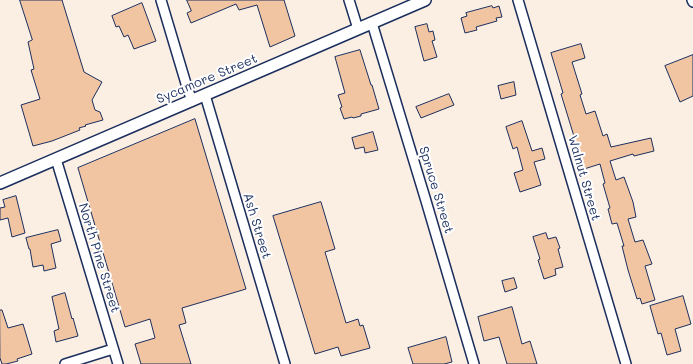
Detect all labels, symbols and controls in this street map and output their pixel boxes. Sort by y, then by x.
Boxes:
street label: Sycamore Street [154,51,260,107]
street label: Walnut Street [564,133,604,223]
street label: Spruce Street [415,145,457,235]
street label: Ash Street [240,191,274,261]
street label: North Pine Street [75,201,123,315]

